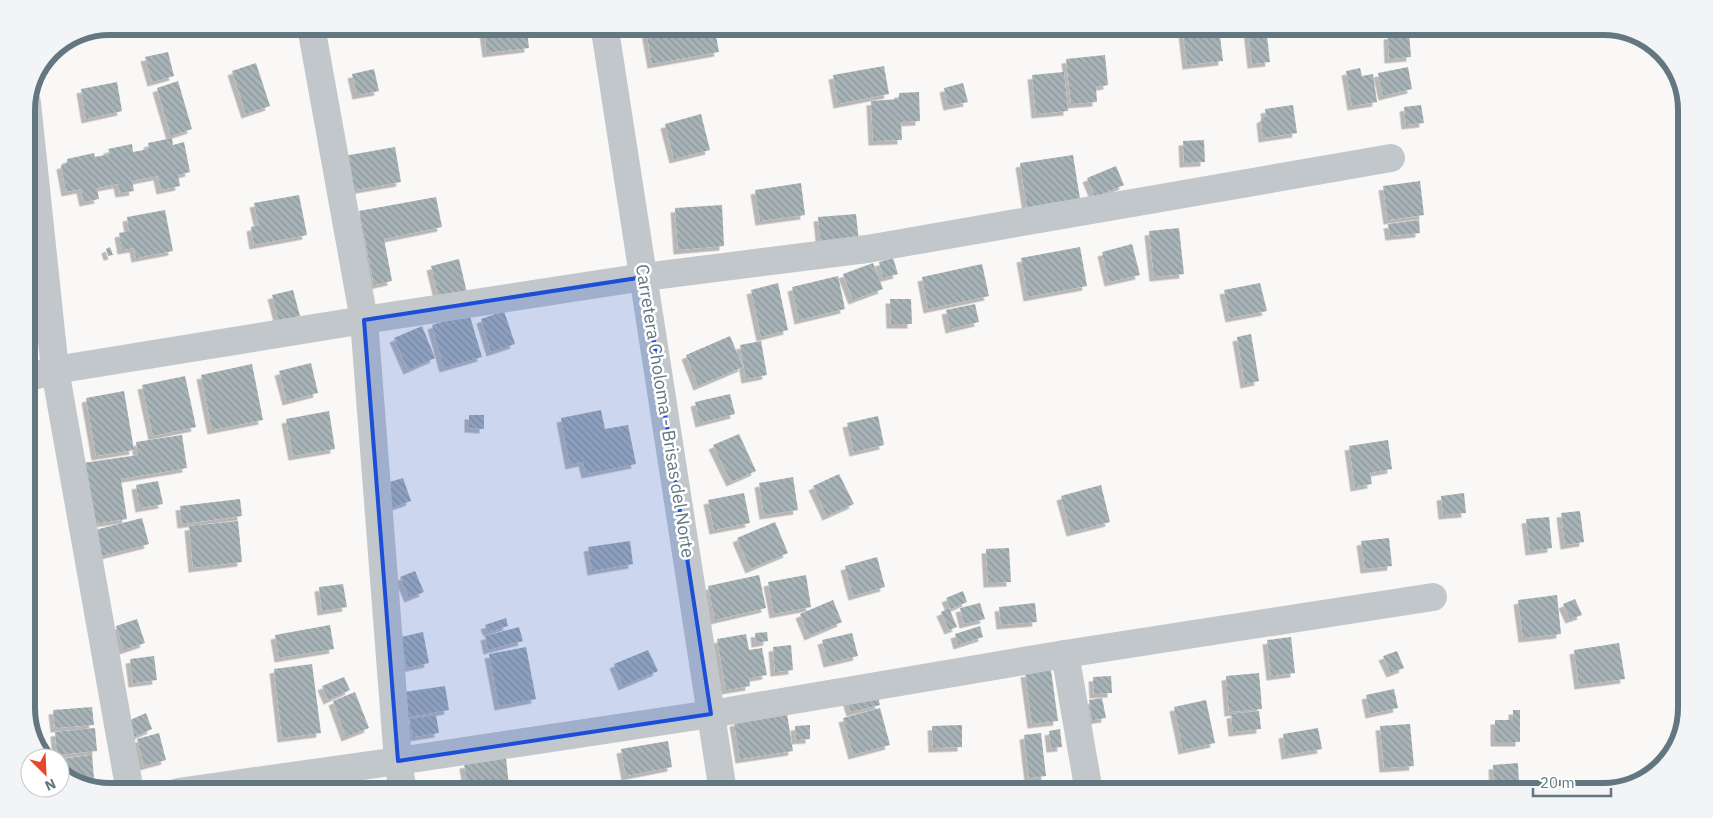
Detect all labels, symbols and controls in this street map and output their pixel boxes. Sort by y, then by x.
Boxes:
street label: Carretera Choloma - Brisas del Norte [631,262,700,560]
north arrow [20,748,70,798]
scale bar [1533,766,1610,798]
text: 20 m [1540,773,1575,792]
text: N [42,775,59,795]

